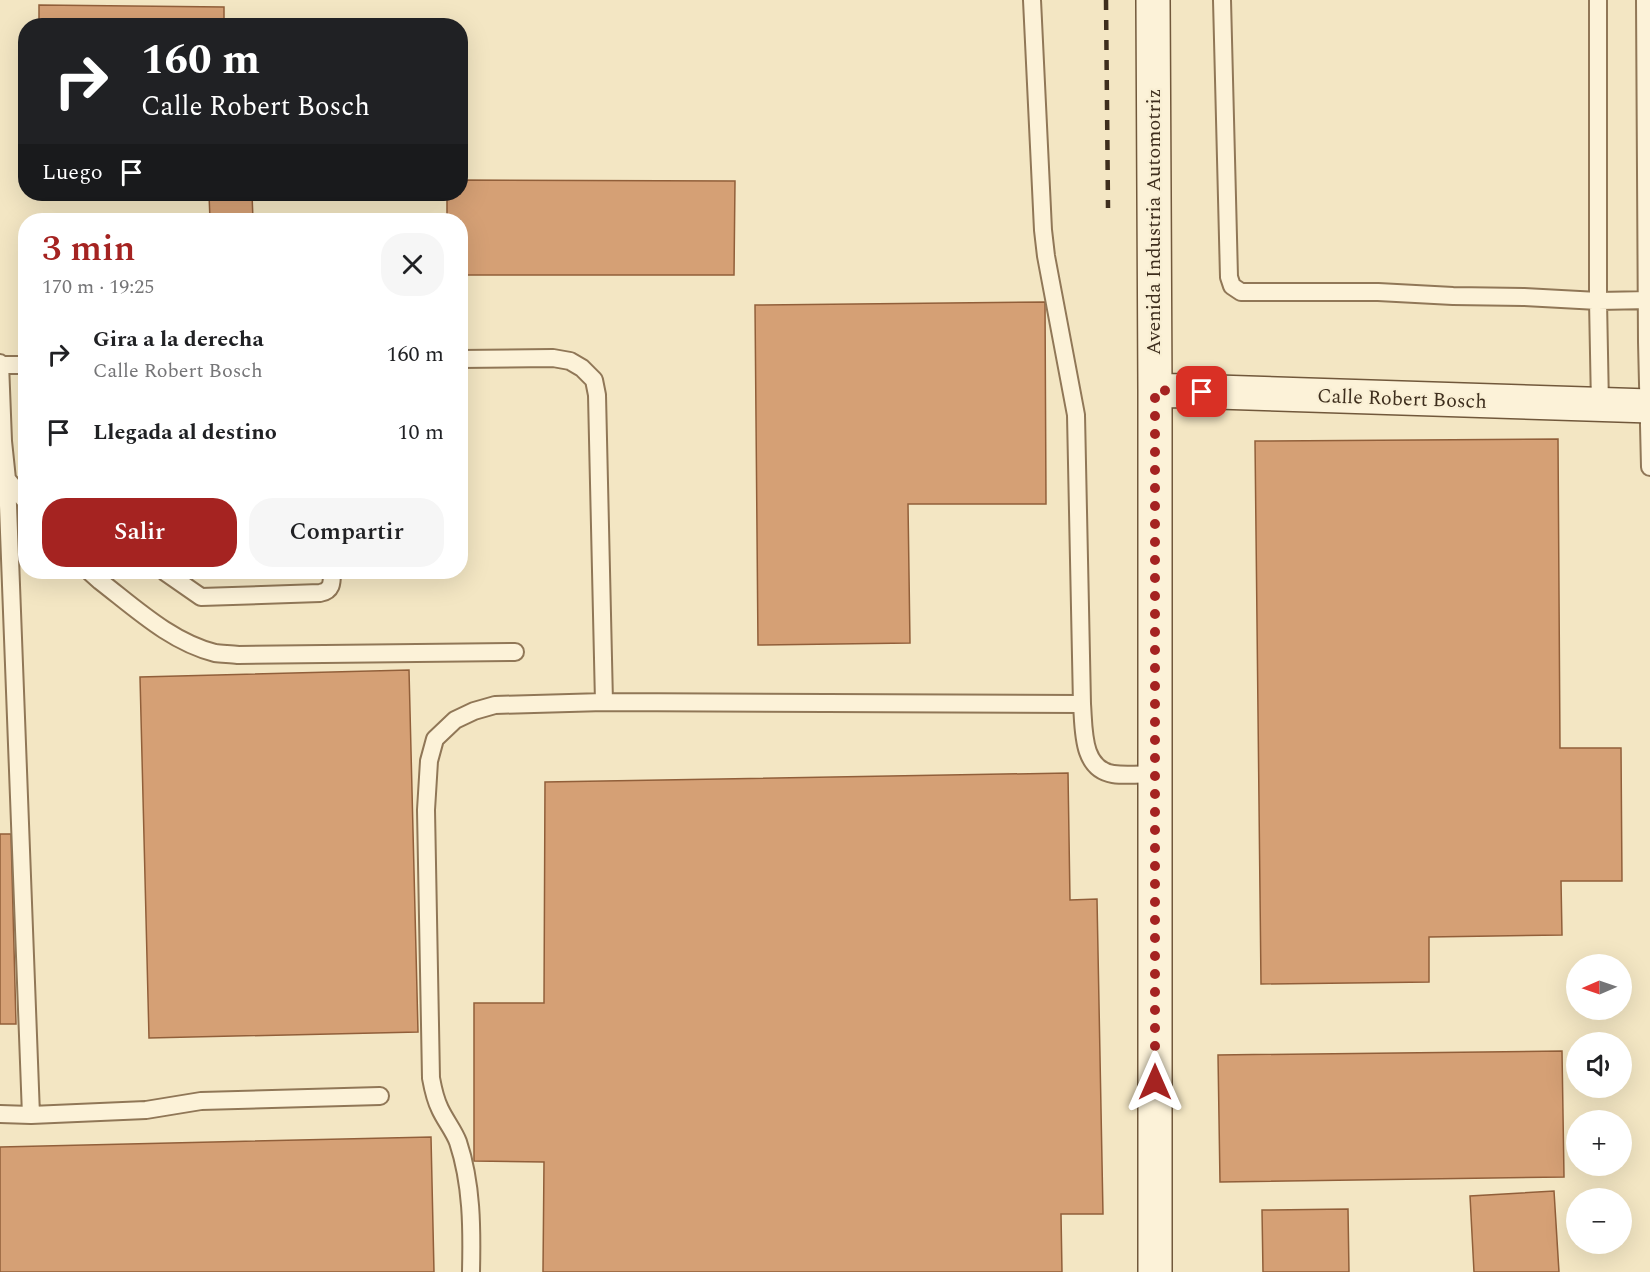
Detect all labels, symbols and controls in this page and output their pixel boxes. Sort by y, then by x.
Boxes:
text: 160 m [141,29,260,92]
icon: right [42,42,120,120]
text: Calle Robert Bosch [141,86,370,128]
street label: Avenida Industria Automotriz [1139,89,1169,355]
text: Luego [42,156,103,189]
icon: arrive [115,156,148,189]
text: 3 min [42,222,135,277]
button: close [381,233,444,296]
text: 170 m · 19:25 [42,272,154,302]
text: Gira a la derecha [93,323,264,356]
icon: right [42,338,75,371]
text: 160 m [387,338,444,371]
text: Calle Robert Bosch [93,356,263,386]
pin [1176,366,1227,417]
icon: arrive [1185,375,1218,408]
street label: Calle Robert Bosch [1317,381,1487,417]
icon: arrive [42,416,75,449]
text: Llegada al destino [93,416,277,449]
text: 10 m [398,416,444,449]
button: Salir [42,498,237,567]
button: Compartir [249,498,444,567]
north arrow [1566,954,1632,1020]
map controls [1566,954,1632,1254]
button: sound [1566,1032,1632,1098]
position arrow [1123,1050,1187,1114]
button: + [1566,1110,1632,1176]
button: − [1566,1188,1632,1254]

